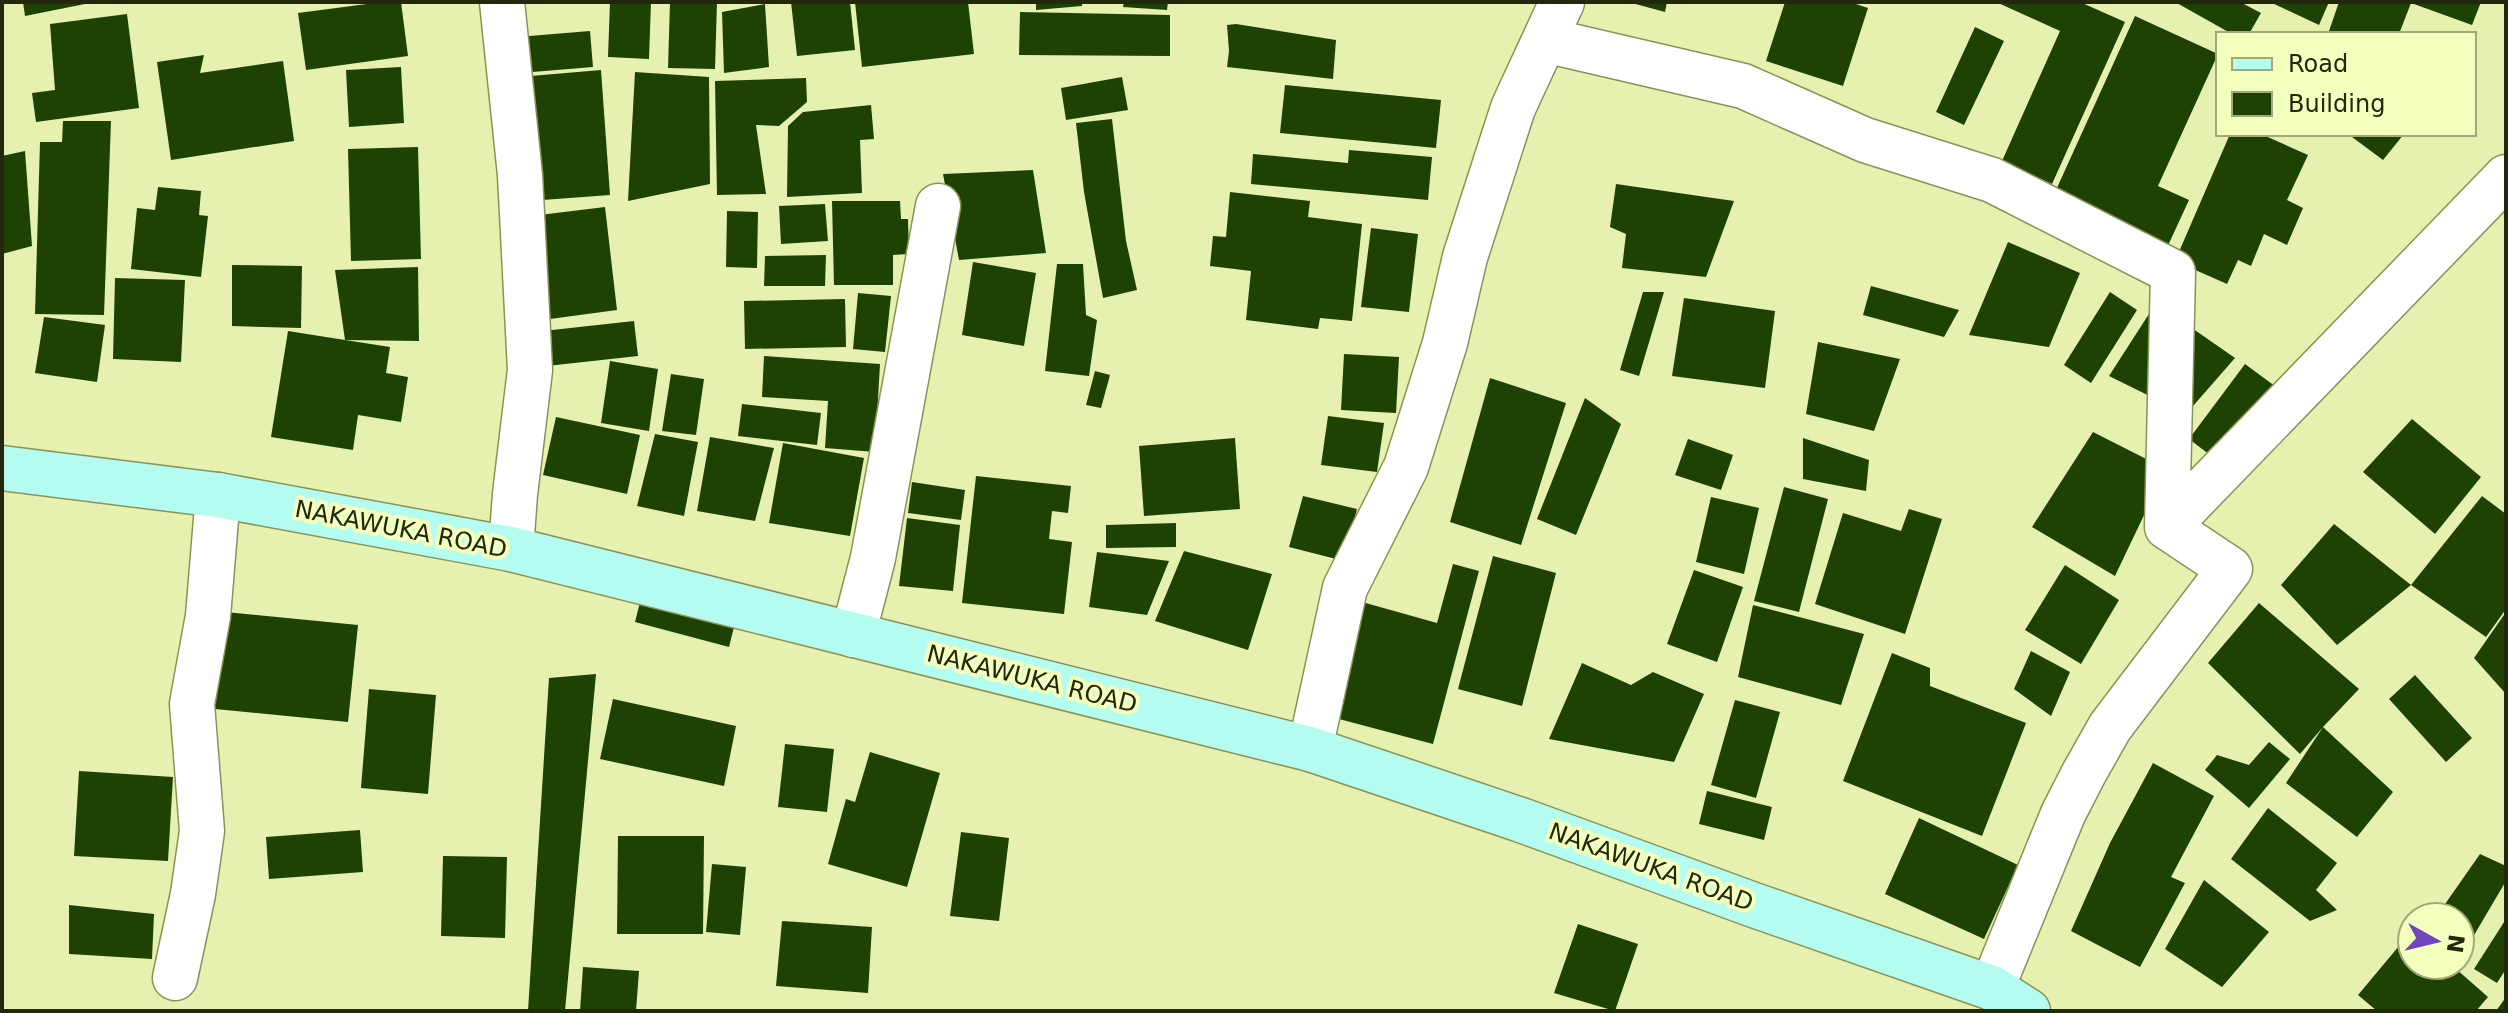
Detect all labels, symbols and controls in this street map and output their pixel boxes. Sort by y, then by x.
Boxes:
legend [2216,32,2476,136]
text: Road [2288,50,2348,78]
text: Building [2288,90,2385,118]
street label: NAKAWUKA ROAD [293,495,509,563]
street label: NAKAWUKA ROAD [924,639,1140,719]
street label: NAKAWUKA ROAD [1545,817,1757,917]
north arrow [2396,901,2476,981]
text: N [2442,933,2469,955]

